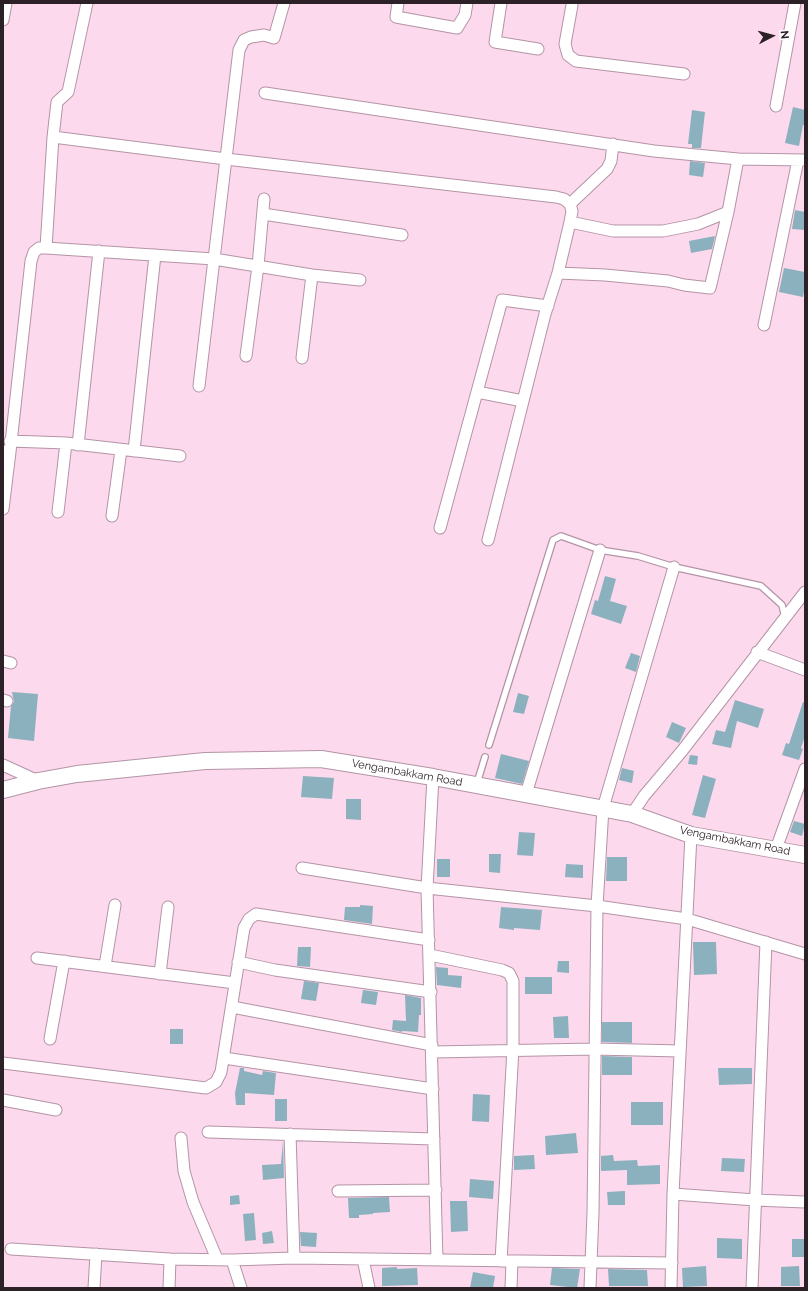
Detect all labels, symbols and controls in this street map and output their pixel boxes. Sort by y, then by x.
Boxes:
north arrow [752,16,792,56]
text: N [778,30,791,40]
street label: Vengambakkam Road [351,757,463,789]
street label: Vengambakkam Road [679,824,791,858]

